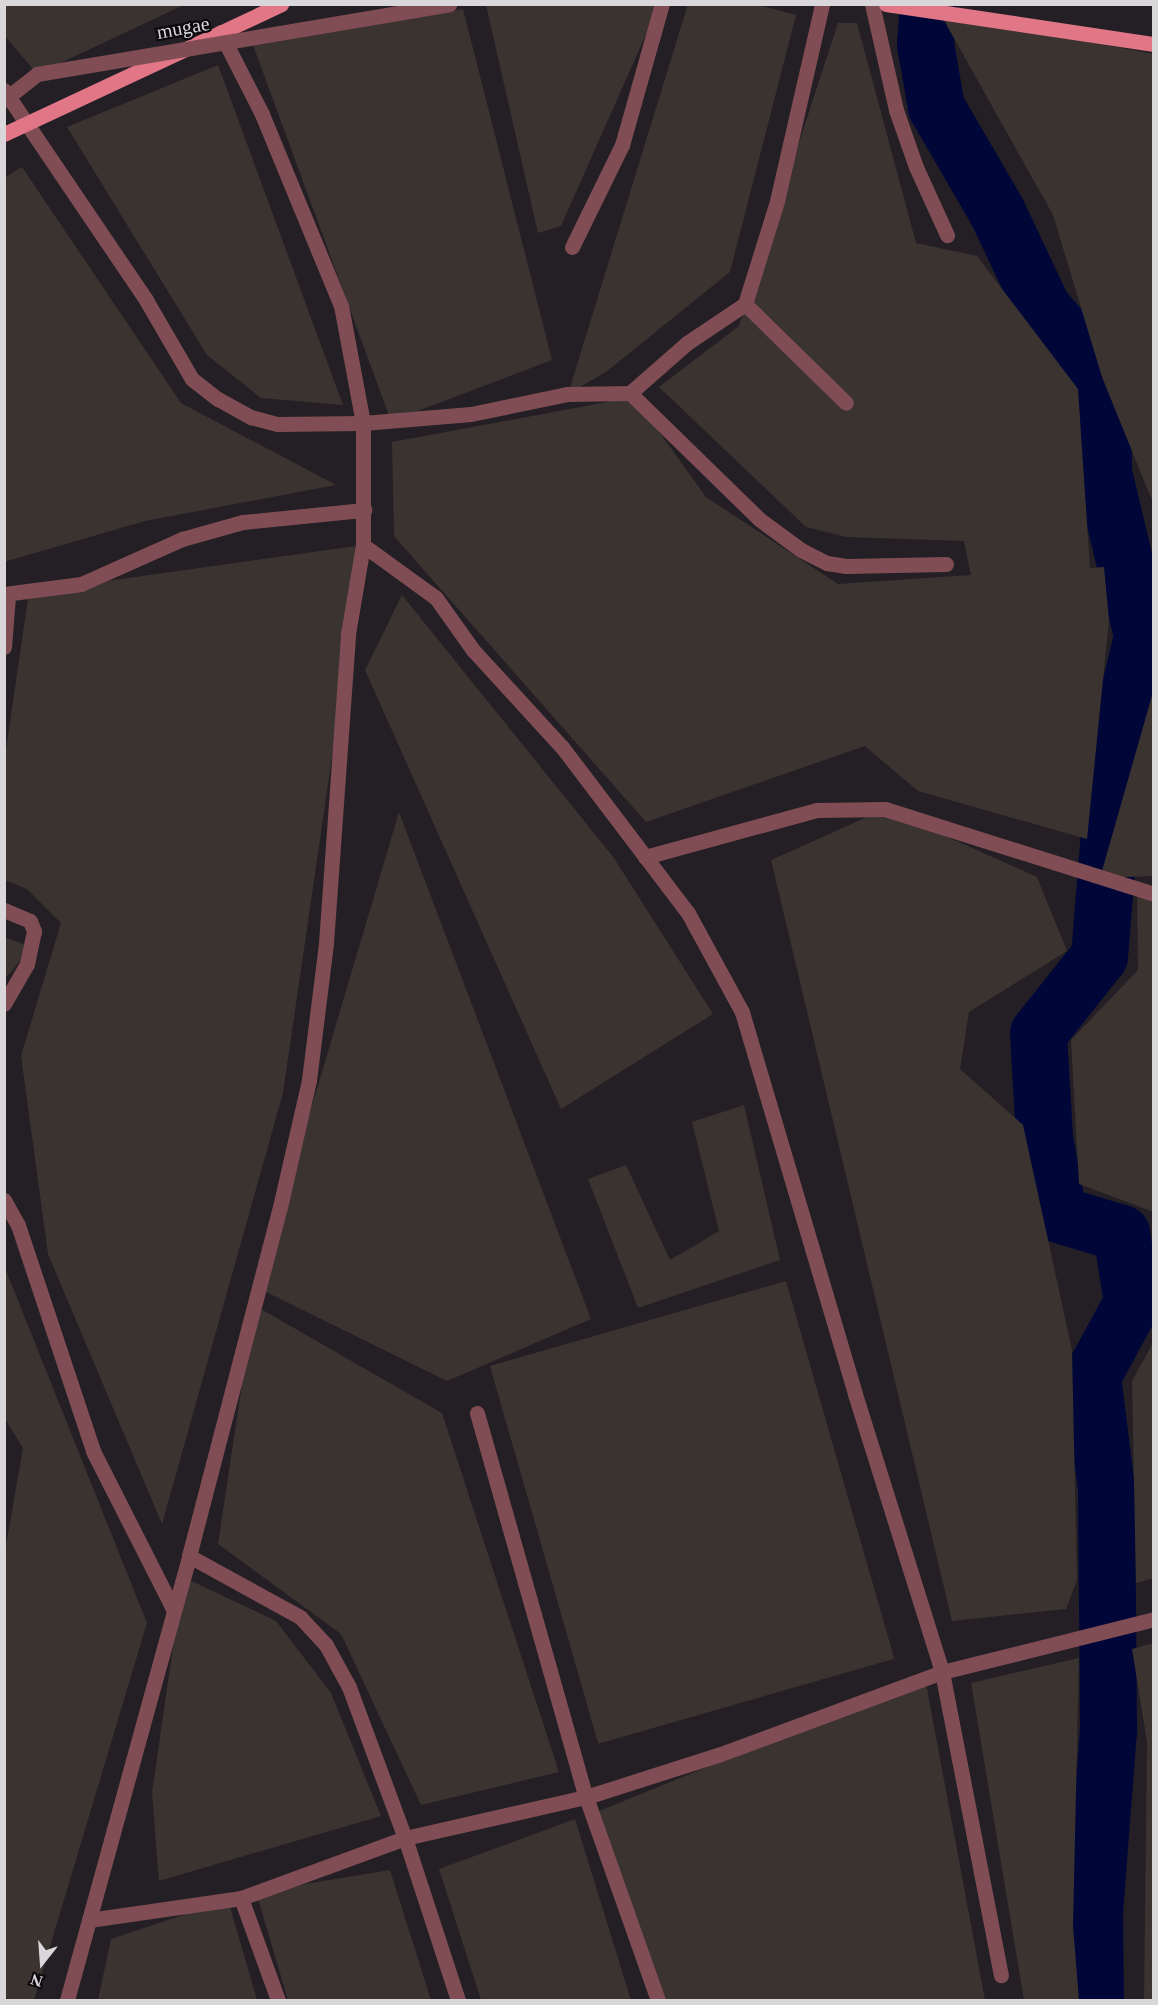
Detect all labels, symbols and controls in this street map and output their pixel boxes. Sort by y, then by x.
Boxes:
street label: mugae [155,12,211,44]
north arrow [12,1933,72,1993]
text: N [29,1971,45,1991]

